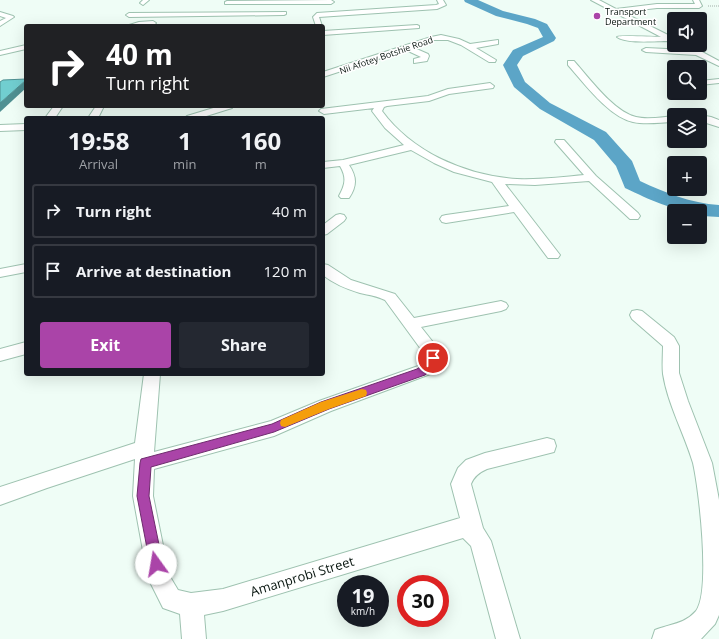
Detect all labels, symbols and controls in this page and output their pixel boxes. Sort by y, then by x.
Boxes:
place label: Transport Department [605,5,656,28]
marker: Transport Department [592,11,602,21]
map controls [667,12,707,244]
button: sound [667,12,707,52]
street label: Nii Afotey Botshie Road [337,33,435,77]
text: 40 m [106,35,173,73]
icon: right [40,40,92,92]
button: search [667,60,707,100]
text: Turn right [106,71,189,95]
button: layers [667,108,707,148]
text: 19:58 [68,124,129,157]
text: 1 [178,124,192,157]
text: 160 [240,124,281,157]
text: Arrival [79,155,118,173]
text: min [173,155,196,173]
text: m [255,155,267,173]
button: + [667,156,707,196]
icon: right [42,200,64,222]
text: Turn right [76,201,151,221]
text: 40 m [272,201,307,221]
button: − [667,204,707,244]
icon: arrive [42,260,64,282]
text: Arrive at destination [76,261,231,281]
text: 120 m [263,261,307,281]
button: Exit [40,322,171,368]
button: Share [179,322,309,368]
pin [416,341,450,375]
icon: arrive [422,347,444,369]
position arrow [135,543,177,585]
street label: Amanprobi Street [248,552,356,600]
speed limit sign: 30 [397,575,449,627]
text: 19 [352,582,374,609]
text: km/h [351,604,375,618]

